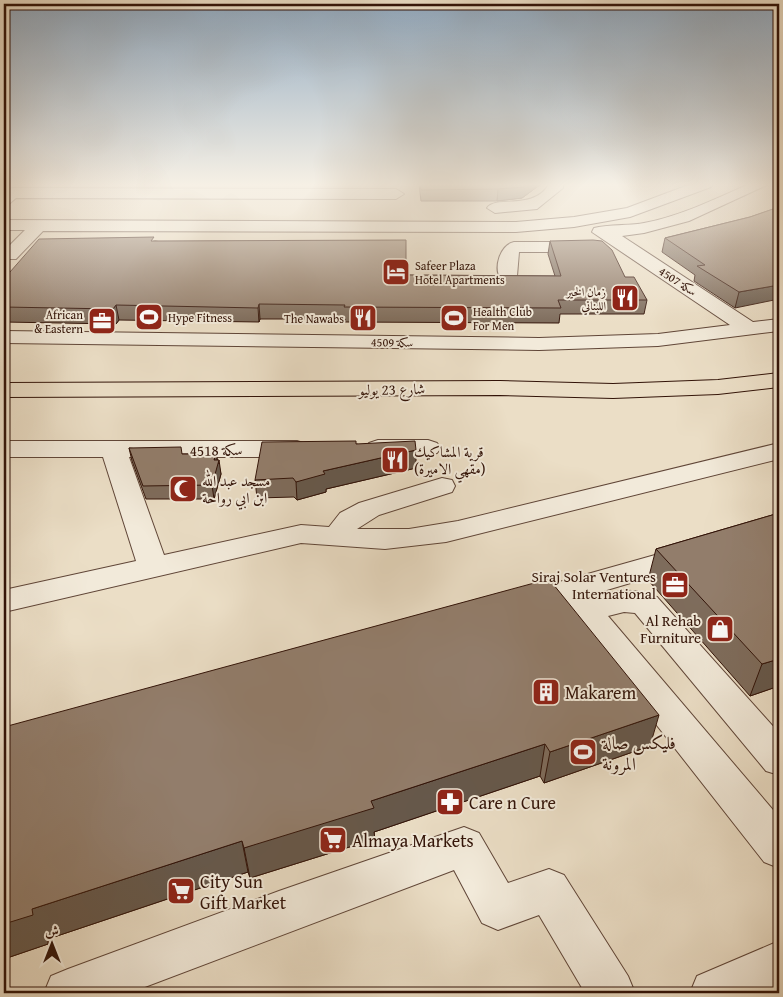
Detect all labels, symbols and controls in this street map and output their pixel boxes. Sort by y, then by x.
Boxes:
hotel icon: Safeer Plaza Hotel Apartments [381,257,411,287]
place label: Safeer Plaza Hotel Apartments [415,257,505,288]
street label: سكة 4507 [656,262,700,300]
place label: زمان الخير اللبناني [564,283,606,316]
restaurant icon: زمان الخير اللبناني [610,283,640,313]
sports icon: Hype Fitness [134,302,164,332]
restaurant icon: The Nawabs [348,303,378,333]
sports icon: Health Club For Men [439,303,469,333]
place label: Health Club For Men [473,303,532,334]
place label: African & Eastern [34,306,83,337]
office icon: African & Eastern [87,306,117,336]
place label: Hype Fitness [168,309,232,326]
place label: The Nawabs [284,310,344,327]
street label: سكة 4509 [371,333,413,351]
street label: شارع 23 يوليو [357,378,426,403]
street label: سكة 4518 [189,439,243,461]
place label: قرية المشاكيك (مقهي الاميرة) [414,441,486,483]
restaurant icon: قرية المشاكيك (مقهي الاميرة) [380,445,410,475]
place label: مسجد عبد الله ابن ابي رواحة [202,469,270,510]
mosque icon: مسجد عبد الله ابن ابي رواحة [168,474,198,504]
place label: Siraj Solar Ventures International [531,566,656,604]
office icon: Siraj Solar Ventures International [660,570,690,600]
place label: Al Rehab Furniture [640,610,701,648]
shop icon: Al Rehab Furniture [705,614,735,644]
building icon: Makarem [531,677,561,707]
place label: Makarem [565,679,637,706]
place label: فليكس صالة المرونة [601,729,676,777]
sports icon: فليكس صالة المرونة [568,737,598,767]
pharmacy icon: Care n Cure [435,787,465,817]
place label: Care n Cure [469,789,556,816]
supermarket icon: Almaya Markets [318,825,348,855]
place label: Almaya Markets [352,827,474,854]
place label: City Sun Gift Market [200,868,287,916]
supermarket icon: City Sun Gift Market [166,876,196,906]
north arrow [28,920,78,970]
text: ش [45,921,59,941]

